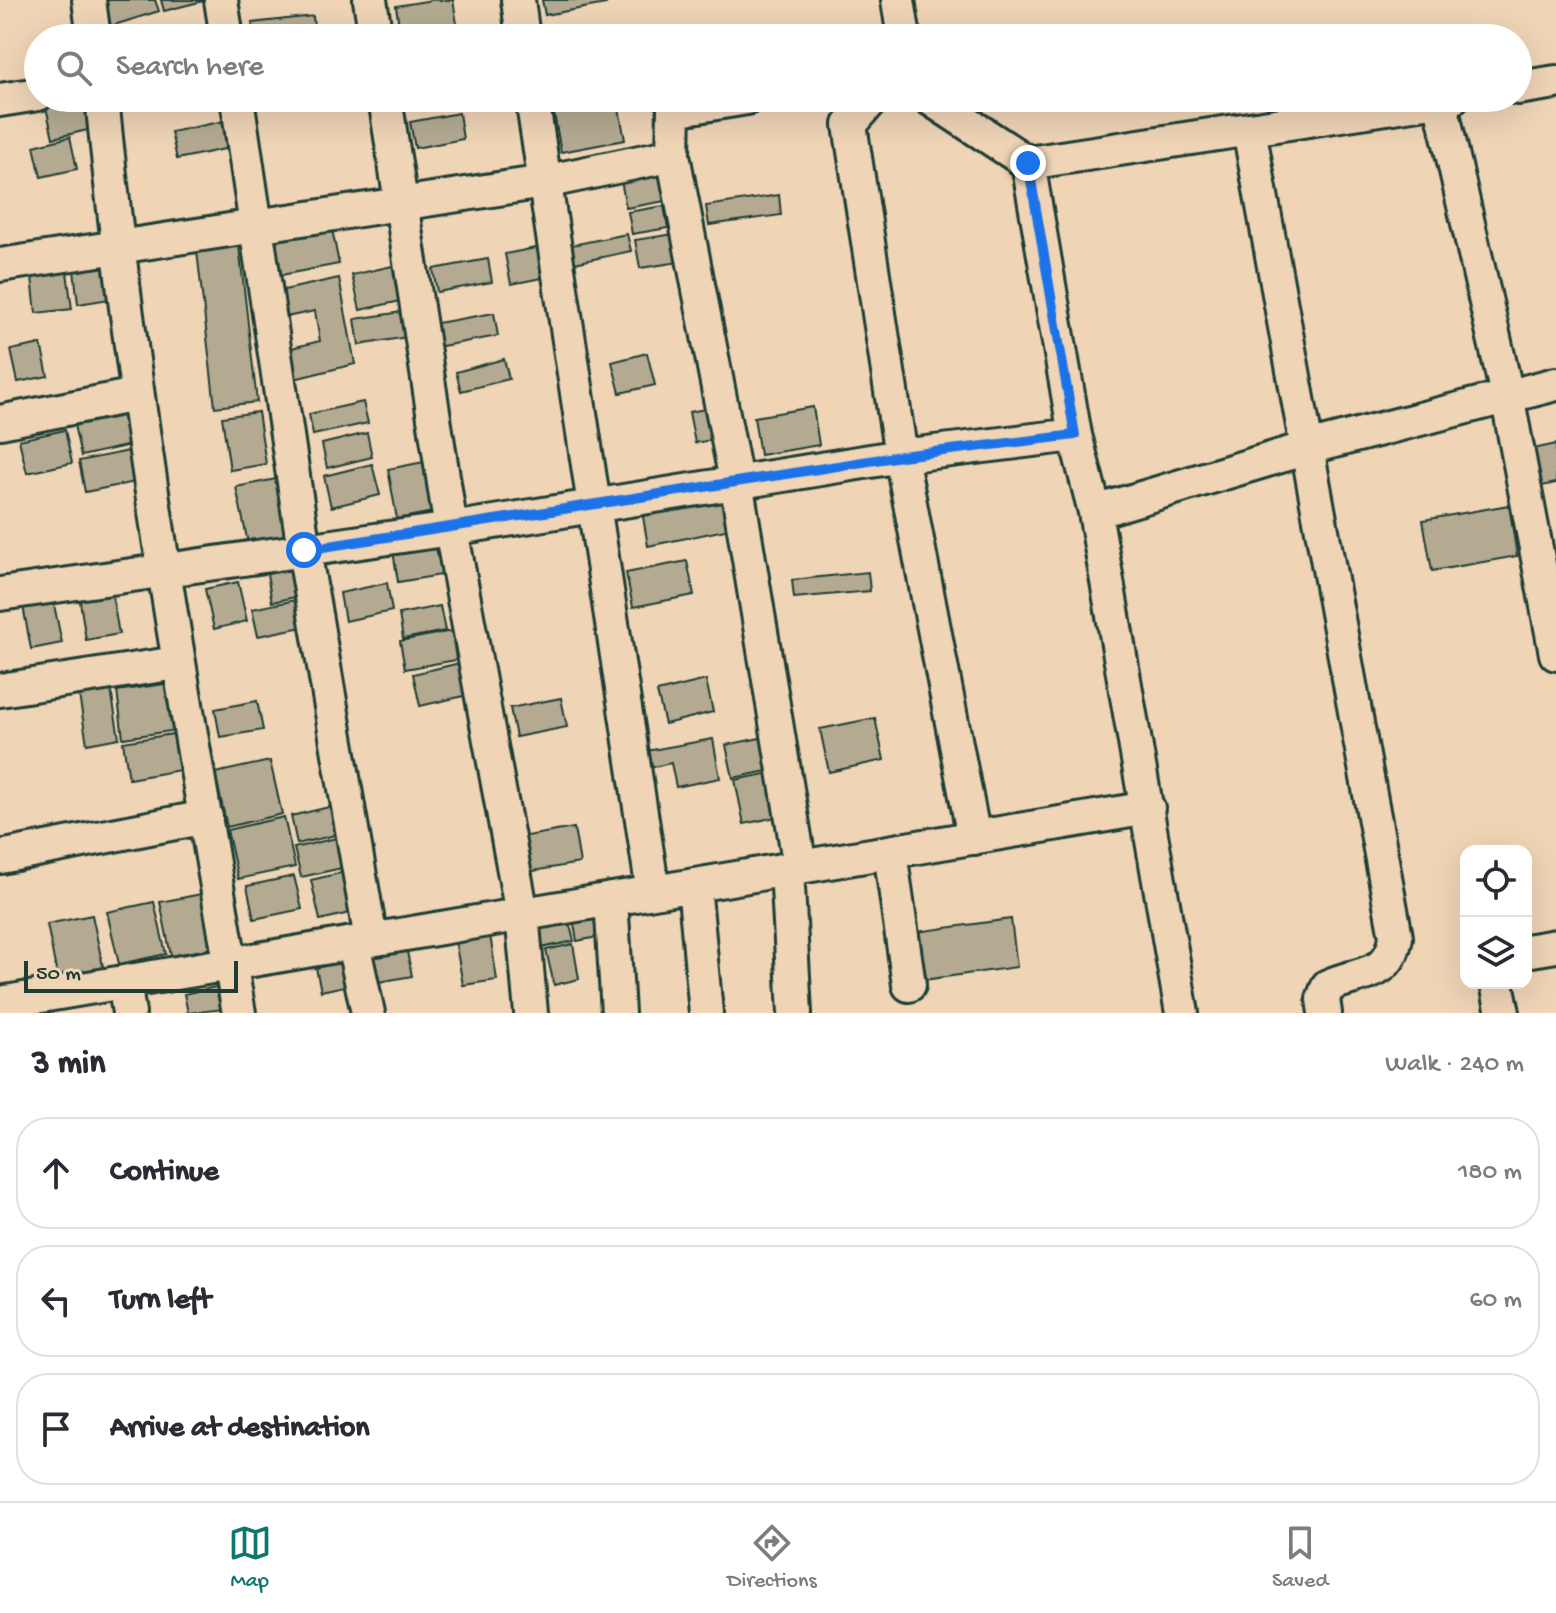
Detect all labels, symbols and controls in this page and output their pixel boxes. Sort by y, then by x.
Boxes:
search box [24,24,1532,112]
icon: search [52,46,96,90]
text: Search here [116,51,264,86]
route end [1010,145,1046,181]
route start [286,532,322,568]
map controls [1460,845,1532,989]
button: locate [1460,845,1532,917]
button: layers [1460,917,1532,989]
scale bar [24,957,238,993]
text: 50 m [36,962,81,988]
text: 3 min [32,1045,105,1085]
text: Walk · 240 m [1385,1050,1524,1081]
icon: ahead [34,1151,78,1195]
text: Continue [110,1156,219,1191]
text: 180 m [1458,1158,1522,1189]
icon: left [34,1279,78,1323]
text: Turn left [110,1284,211,1319]
text: 60 m [1469,1286,1522,1317]
icon: arrive [34,1407,78,1451]
text: Arrive at destination [110,1412,370,1447]
tab: Map [228,1521,272,1595]
tab: Directions [727,1521,817,1595]
tab: Saved [1272,1521,1328,1595]

